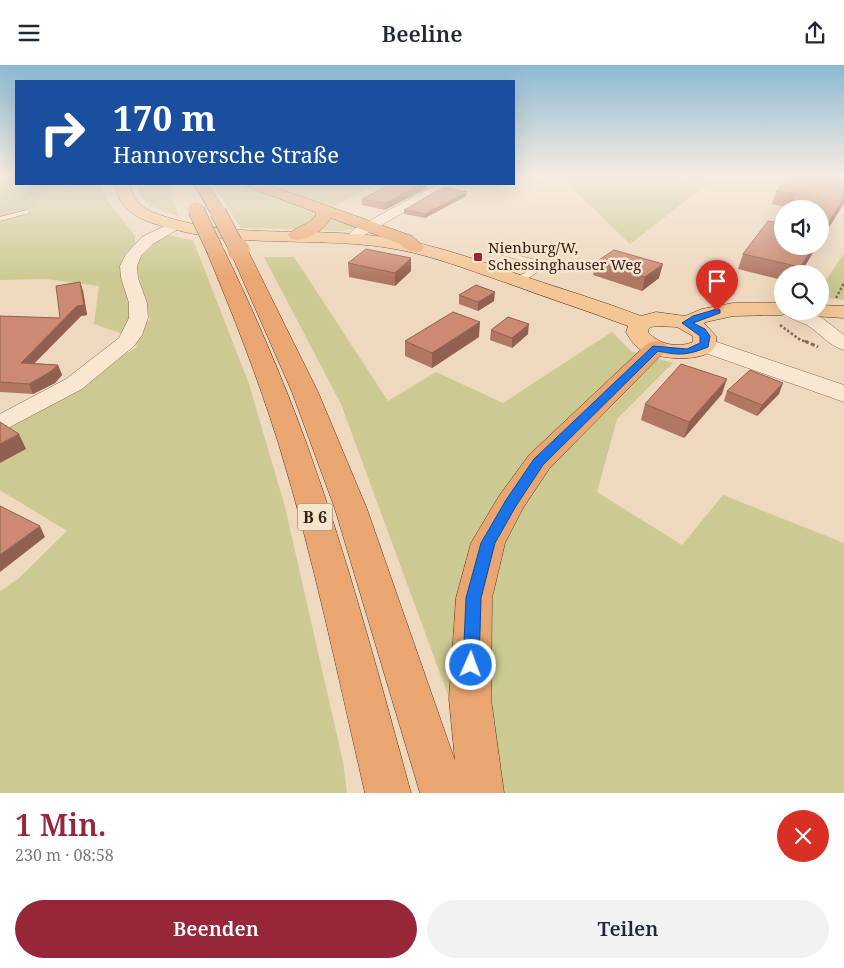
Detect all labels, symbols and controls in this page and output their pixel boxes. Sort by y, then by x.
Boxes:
text: Beeline [382,18,462,48]
icon: menu [15,19,43,47]
icon: share [801,19,829,47]
text: 170 m [113,94,216,141]
icon: right [30,100,95,165]
text: Hannoversche Straße [113,139,339,169]
map controls [774,200,829,320]
button: sound [774,200,829,255]
place label: Nienburg/W, Schessinghauser Weg [488,237,641,274]
marker: Nienburg/W, Schessinghauser Weg [472,251,484,263]
pin [696,260,738,311]
button: search [774,265,829,320]
icon: arrive [703,267,731,295]
road number: B 6 [298,503,332,531]
position arrow [444,638,496,690]
text: 1 Min. [15,804,106,845]
button: close [777,810,829,862]
text: 230 m · 08:58 [15,844,114,866]
button: Beenden [15,900,417,958]
button: Teilen [427,900,829,958]

